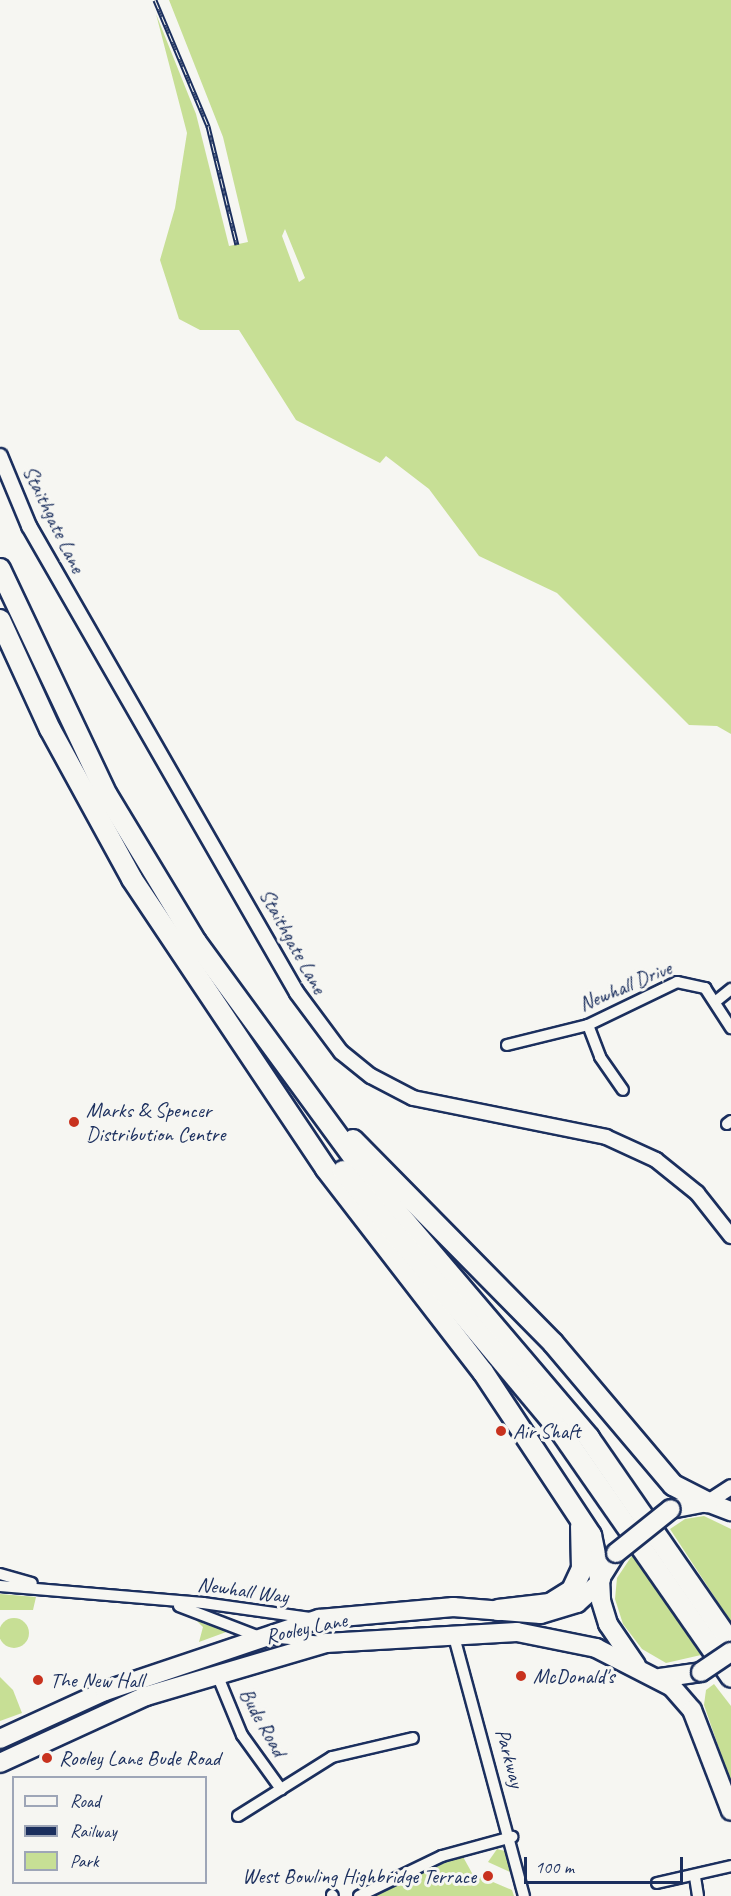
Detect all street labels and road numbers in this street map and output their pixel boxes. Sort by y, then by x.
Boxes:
street label: Staithgate Lane [17,461,91,577]
street label: Staithgate Lane [254,884,332,998]
street label: Newhall Drive [575,955,675,1017]
street label: Newhall Way [196,1571,290,1609]
street label: Rooley Lane [263,1607,349,1649]
street label: Bude Road [234,1684,292,1760]
street label: Parkway [490,1726,530,1790]

